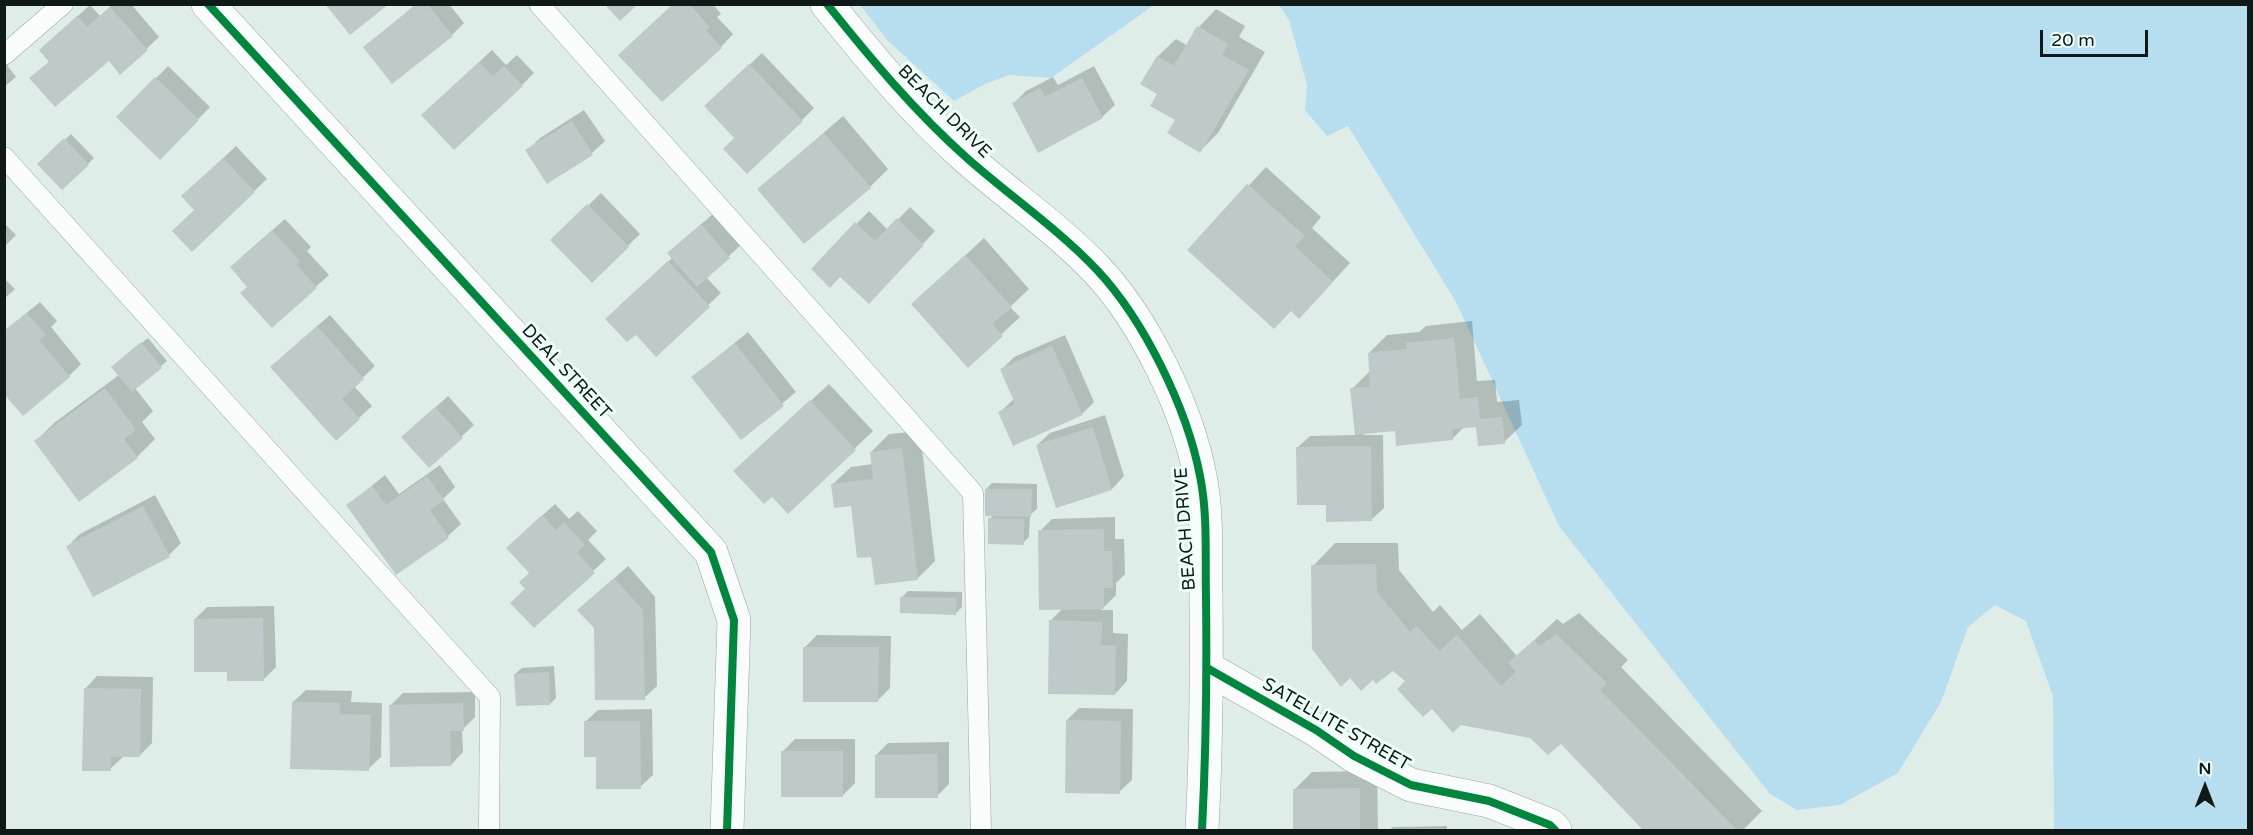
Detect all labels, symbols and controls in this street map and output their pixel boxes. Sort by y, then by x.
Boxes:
scale bar [2043,18,2151,56]
text: 20 m [2051,29,2095,51]
street label: BEACH DRIVE [893,61,995,163]
street label: DEAL STREET [517,320,615,424]
street label: BEACH DRIVE [1171,467,1201,591]
street label: SATELLITE STREET [1258,674,1414,776]
north arrow [2175,757,2235,817]
text: N [2199,759,2211,779]

